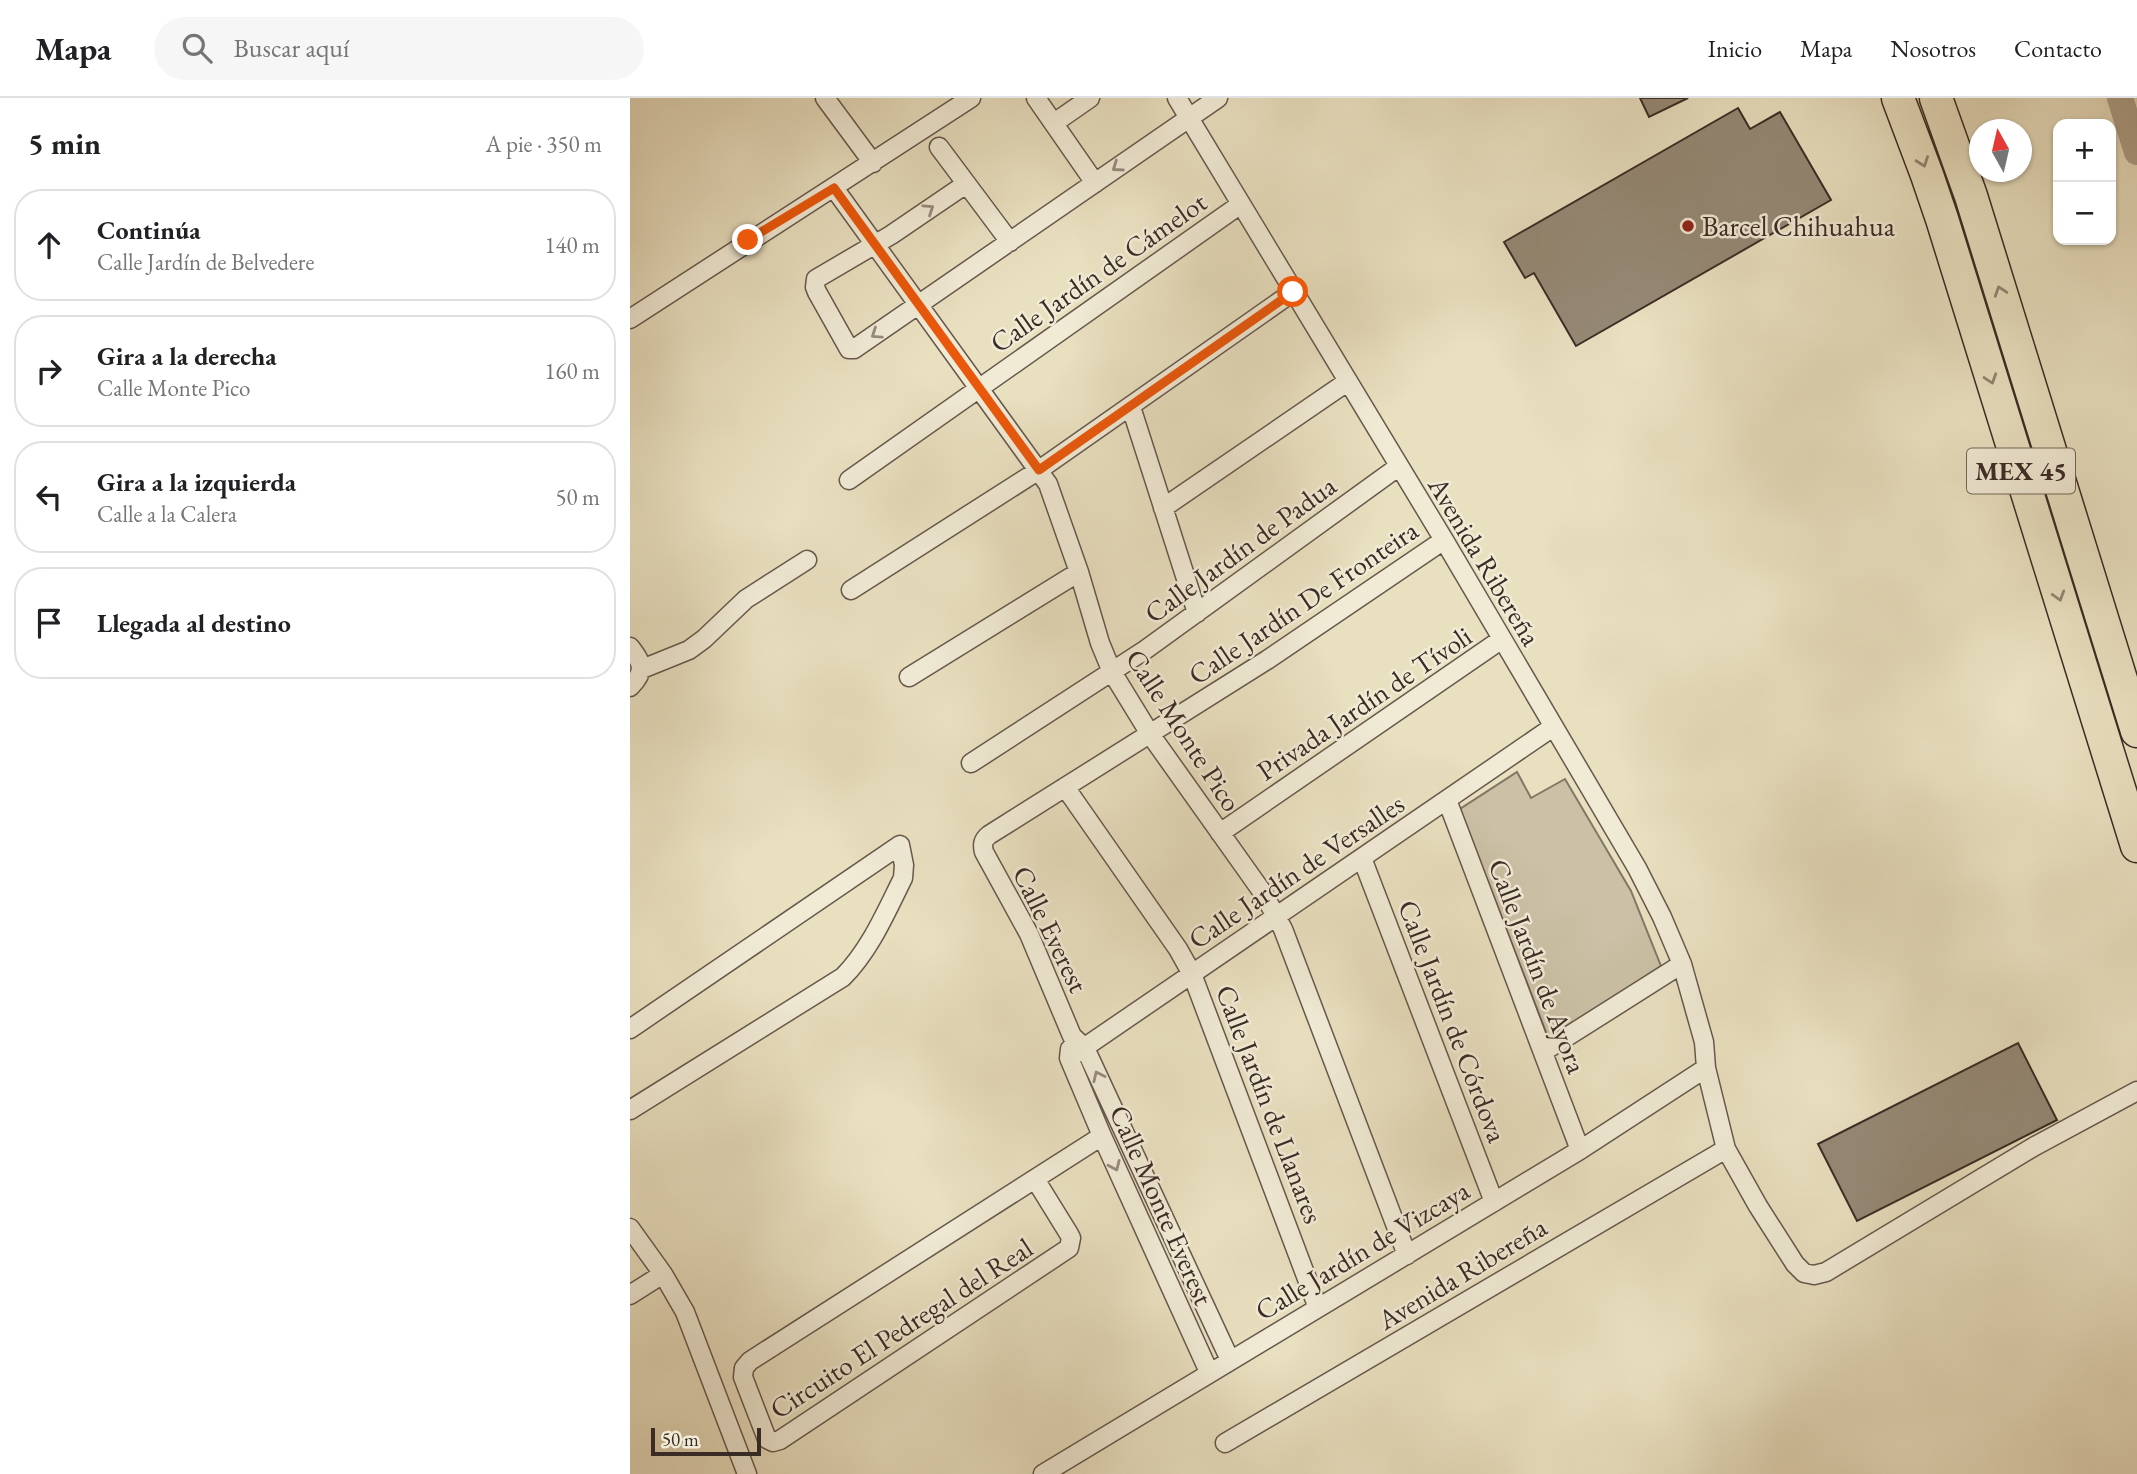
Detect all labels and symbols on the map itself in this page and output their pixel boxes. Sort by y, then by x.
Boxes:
north arrow [1969,119,2032,182]
one-way arrow [1914,155,1928,167]
one-way arrow [1112,159,1125,171]
street label: Calle Jardín de Cámelot [983,184,1213,360]
one-way arrow [921,205,934,217]
place label: Barcel Chihuahua [1702,208,1896,244]
marker: Barcel Chihuahua [1680,218,1696,234]
route end [732,224,763,255]
route start [1277,276,1308,307]
one-way arrow [1994,286,2008,298]
one-way arrow [871,326,884,339]
one-way arrow [1983,372,1997,384]
road number: MEX 45 [1967,448,2075,494]
street label: Calle Jardín de Padua [1137,467,1344,631]
street label: Avenida Ribereña [1420,469,1550,653]
street label: Calle Jardín De Fronteira [1181,511,1425,692]
one-way arrow [2051,589,2066,601]
street label: Privada Jardín de Tívoli [1249,618,1479,788]
street label: Calle Monte Pico [1118,642,1250,818]
street label: Calle Jardín de Versalles [1181,785,1411,957]
street label: Calle Jardín de Ayora [1481,854,1596,1079]
street label: Calle Everest [1005,860,1097,998]
street label: Calle Jardín de Córdova [1390,895,1516,1148]
street label: Calle Jardín de Llanares [1208,980,1332,1228]
one-way arrow [1092,1071,1106,1083]
street label: Calle Monte Everest [1102,1099,1222,1311]
one-way arrow [1107,1159,1121,1171]
street label: Calle Jardín de Vizcaya [1248,1171,1476,1328]
street label: Avenida Ribereña [1370,1208,1554,1338]
street label: Circuito El Pedregal del Real [763,1229,1040,1427]
scale bar [651,1425,761,1457]

